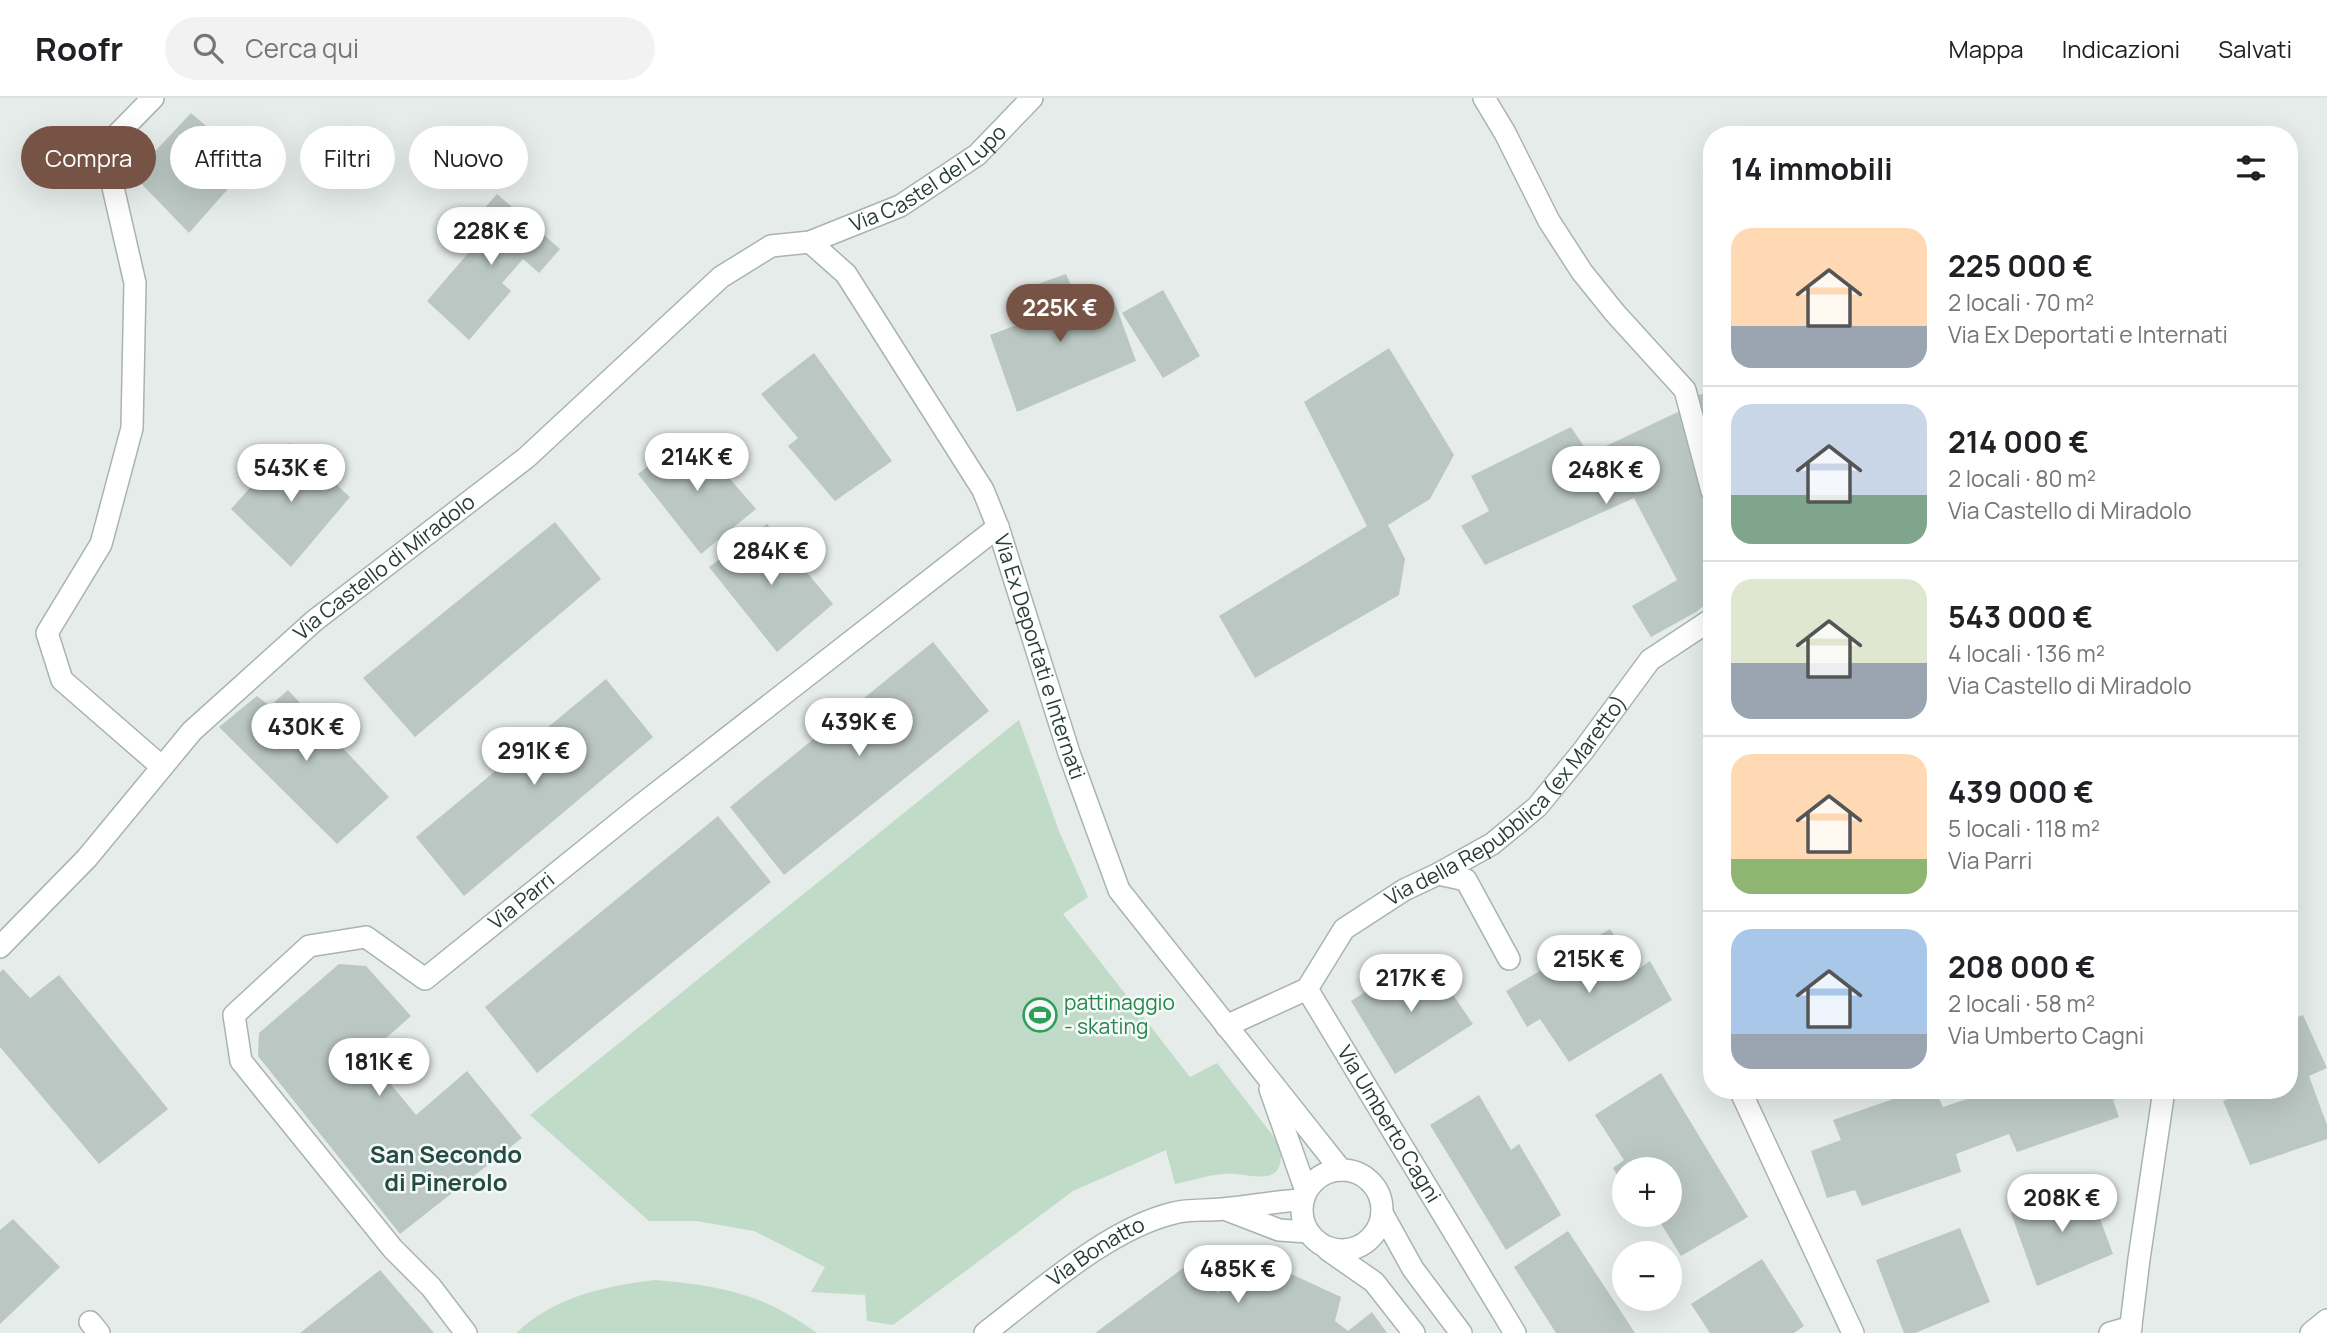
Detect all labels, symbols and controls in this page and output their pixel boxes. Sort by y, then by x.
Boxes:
search box [165,17,655,80]
text: Roofr [35,26,123,71]
icon: search [189,29,227,67]
text: Cerca qui [245,30,359,66]
text: Mappa [1948,32,2024,65]
text: Indicazioni [2062,32,2180,65]
text: Salvati [2218,32,2292,65]
street label: Via Castel del Lupo [845,118,1012,238]
chip: Compra [21,126,156,189]
chip: Affitta [170,126,286,189]
chip: Filtri [300,126,395,189]
chip: Nuovo [409,126,528,189]
text: 14 immobili [1731,148,1893,189]
icon: filters [2232,149,2270,187]
pin: 228K € [434,208,548,267]
text: 228K € [453,214,529,246]
text: 225 000 € [1948,245,2093,286]
icon: home [1787,256,1871,340]
pin: 225K € [1003,285,1117,344]
text: 2 locali · 70 m² [1948,286,2094,318]
text: 225K € [1022,291,1098,323]
text: Via Ex Deportati e Internati [1948,318,2228,350]
text: 214 000 € [1948,421,2089,462]
icon: home [1787,432,1871,516]
pin: 214K € [640,434,754,493]
text: 214K € [661,440,733,472]
pin: 543K € [234,444,348,504]
pin: 248K € [1549,446,1663,506]
text: 543K € [253,451,329,483]
text: 248K € [1568,453,1644,485]
text: 2 locali · 80 m² [1948,462,2096,494]
street label: Via Castello di Miradolo [287,487,480,646]
text: Via Castello di Miradolo [1948,494,2192,526]
pin: 284K € [714,528,828,587]
street label: Via Ex Deportati e Internati [988,530,1092,783]
text: 284K € [733,534,809,566]
text: 543 000 € [1948,596,2093,637]
icon: home [1787,607,1871,691]
text: 4 locali · 136 m² [1948,637,2105,669]
text: Via Castello di Miradolo [1948,669,2192,701]
street label: Via della Repubblica (ex Maretto) [1379,689,1633,912]
pin: 439K € [802,698,916,758]
pin: 430K € [249,704,363,763]
text: 439K € [821,705,897,737]
text: 430K € [267,710,345,742]
pin: 291K € [477,728,591,787]
text: 291K € [498,734,570,766]
text: 439 000 € [1948,771,2094,812]
icon: home [1787,782,1871,866]
text: 5 locali · 118 m² [1948,812,2100,844]
text: Via Parri [1948,844,2032,876]
street label: Via Parri [482,865,560,935]
pin: 215K € [1532,936,1646,995]
text: 215K € [1553,942,1625,974]
text: 208 000 € [1948,946,2096,987]
pin: 217K € [1354,954,1468,1014]
icon: home [1787,957,1871,1041]
text: 217K € [1376,961,1446,993]
text: 2 locali · 58 m² [1948,987,2095,1019]
place label: pattinaggio - skating [1064,988,1175,1040]
sports icon: pattinaggio - skating [1021,996,1059,1034]
text: Via Umberto Cagni [1948,1019,2144,1051]
pin: 181K € [322,1038,436,1098]
street label: Via Umberto Cagni [1331,1040,1448,1208]
text: 181K € [345,1045,413,1077]
district label: San Secondo di Pinerolo [370,1137,522,1198]
map controls [1612,1157,1682,1311]
button: + [1612,1157,1682,1227]
pin: 208K € [2005,1174,2119,1234]
text: 208K € [2023,1181,2101,1213]
street label: Via Bonatto [1041,1210,1149,1292]
button: − [1612,1241,1682,1311]
pin: 485K € [1181,1246,1295,1305]
text: 485K € [1200,1252,1276,1284]

